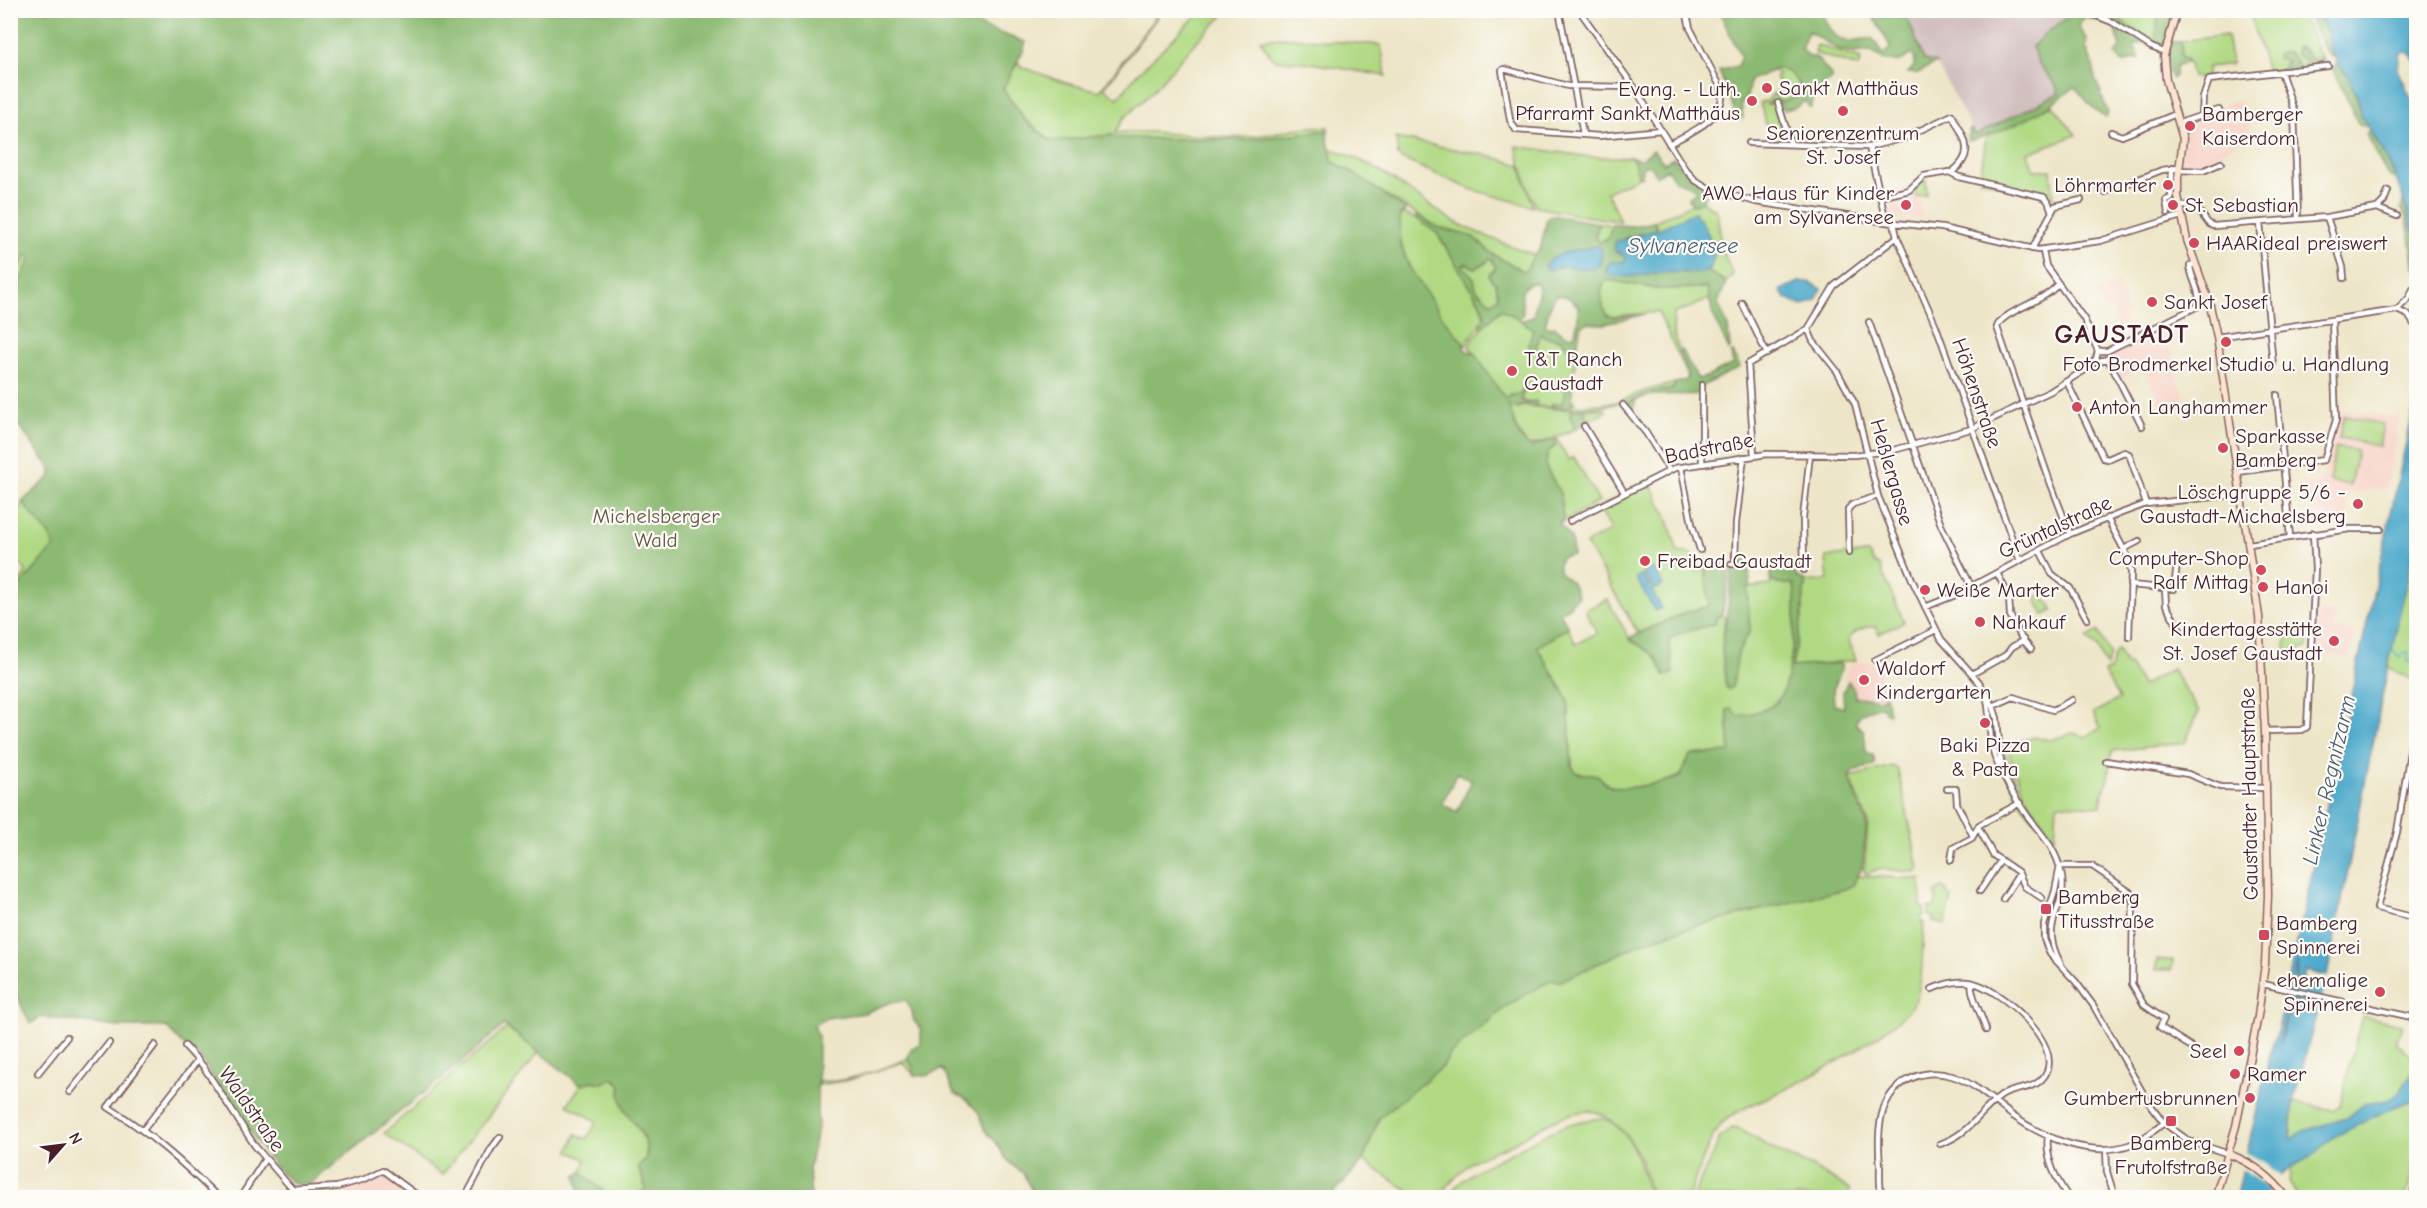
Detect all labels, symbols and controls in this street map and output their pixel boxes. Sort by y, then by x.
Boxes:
place label: Sankt Matthäus [1779,76,1918,100]
place label: Evang. - Luth. Pfarramt Sankt Matthäus [1515,77,1740,125]
marker: Sankt Matthäus [1760,81,1774,95]
marker: Evang. - Luth. Pfarramt Sankt Matthäus [1745,94,1759,108]
place label: Bamberger Kaiserdom [2202,102,2303,150]
marker: Seniorenzentrum St. Josef [1836,104,1850,118]
marker: Bamberger Kaiserdom [2183,119,2197,133]
place label: Seniorenzentrum St. Josef [1767,121,1919,169]
place label: Löhrmarter [2054,173,2157,197]
marker: Löhrmarter [2161,178,2175,192]
place label: AWO Haus für Kinder am Sylvanersee [1702,181,1895,229]
place label: St. Sebastian [2185,193,2299,217]
marker: AWO Haus für Kinder am Sylvanersee [1899,198,1913,212]
marker: St. Sebastian [2166,198,2180,212]
place label: HAARideal preiswert [2206,231,2388,255]
water label: Sylvanersee [1628,233,1738,259]
marker: HAARideal preiswert [2187,236,2201,250]
place label: Sankt Josef [2164,290,2268,314]
marker: Sankt Josef [2145,295,2159,309]
district label: GAUSTADT [2054,319,2190,350]
street label: Höhenstraße [1947,335,2007,451]
marker: Foto Brodmerkel Studio u. Handlung [2219,335,2233,349]
place label: T&T Ranch Gaustadt [1524,347,1623,395]
place label: Foto Brodmerkel Studio u. Handlung [2063,352,2389,376]
marker: T&T Ranch Gaustadt [1505,364,1519,378]
place label: Anton Langhammer [2089,395,2268,419]
marker: Anton Langhammer [2070,400,2084,414]
street label: Heßlergasse [1865,416,1919,528]
place label: Sparkasse Bamberg [2235,424,2325,472]
street label: Badstraße [1662,428,1756,468]
marker: Sparkasse Bamberg [2216,441,2230,455]
place label: Löschgruppe 5/6 - Gaustadt-Michaelsberg [2140,480,2346,528]
street label: Grüntalstraße [1995,490,2115,564]
marker: Löschgruppe 5/6 - Gaustadt-Michaelsberg [2351,497,2365,511]
park label: Michelsberger Wald [592,504,720,552]
place label: Computer-Shop Ralf Mittag [2109,546,2249,594]
place label: Freibad Gaustadt [1657,549,1812,573]
marker: Freibad Gaustadt [1638,554,1652,568]
marker: Computer-Shop Ralf Mittag [2254,563,2268,577]
place label: Hanoi [2275,575,2329,599]
place label: Weiße Marter [1937,578,2059,602]
marker: Hanoi [2256,580,2270,594]
marker: Weiße Marter [1918,583,1932,597]
place label: Nahkauf [1992,610,2066,634]
marker: Nahkauf [1973,615,1987,629]
place label: Kindertagesstätte St. Josef Gaustadt [2163,617,2323,665]
marker: Kindertagesstätte St. Josef Gaustadt [2327,634,2341,648]
place label: Waldorf Kindergarten [1876,656,1991,704]
marker: Waldorf Kindergarten [1857,673,1871,687]
street label: Gaustadter Hauptstraße [2235,687,2263,901]
water label: Linker Regnitzarm [2297,693,2361,867]
marker: Baki Pizza & Pasta [1978,716,1992,730]
place label: Baki Pizza & Pasta [1940,733,2030,781]
place label: Bamberg Titusstraße [2058,885,2154,933]
marker: Bamberg Titusstraße [2039,902,2053,916]
place label: Bamberg Spinnerei [2276,911,2360,959]
marker: Bamberg Spinnerei [2257,928,2271,942]
place label: ehemalige Spinnerei [2276,968,2368,1016]
marker: ehemalige Spinnerei [2373,985,2387,999]
place label: Seel [2190,1039,2227,1063]
marker: Seel [2232,1044,2246,1058]
street label: Waldstraße [214,1062,290,1156]
place label: Ramer [2247,1062,2307,1086]
marker: Ramer [2228,1067,2242,1081]
place label: Gumbertusbrunnen [2064,1086,2238,1110]
marker: Gumbertusbrunnen [2243,1091,2257,1105]
marker: Bamberg Frutolfstraße [2164,1114,2178,1128]
north arrow [33,1115,93,1175]
text: N [65,1130,86,1147]
place label: Bamberg Frutolfstraße [2114,1131,2228,1179]

